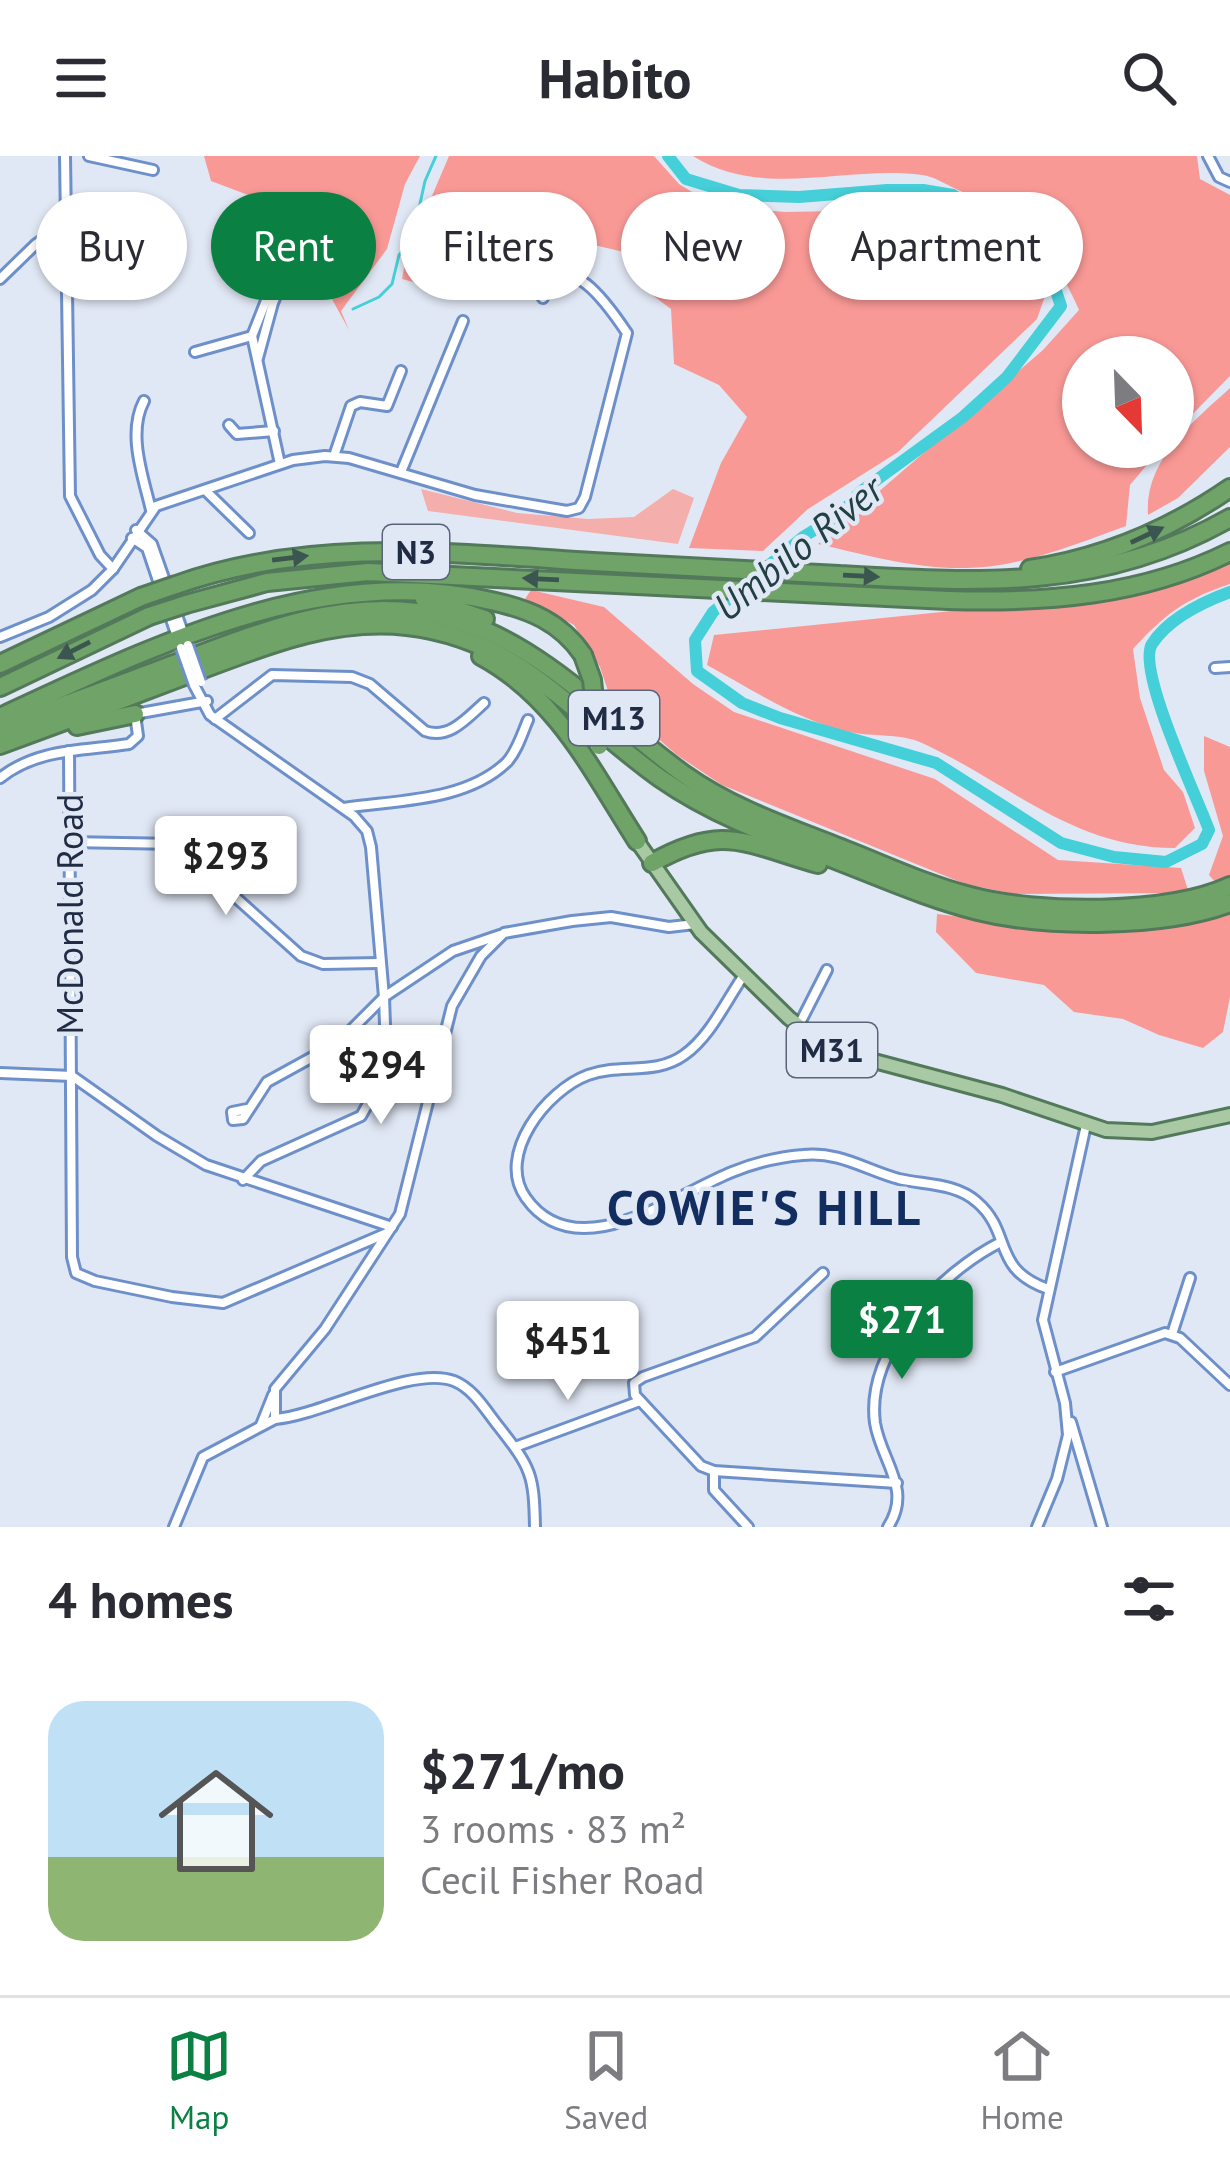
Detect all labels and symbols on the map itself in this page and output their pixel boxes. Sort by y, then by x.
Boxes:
north arrow [1062,336,1194,468]
water label: Umbilo River [702,462,895,632]
road number: N3 [383,525,449,579]
one-way arrow [1130,525,1165,545]
one-way arrow [272,548,309,567]
one-way arrow [843,567,881,586]
one-way arrow [521,569,559,588]
one-way arrow [56,640,91,660]
road number: M13 [569,691,659,745]
street label: McDonald Road [46,794,93,1034]
pin: $293 [155,816,297,918]
road number: M31 [787,1023,877,1077]
pin: $294 [310,1025,452,1127]
district label: COWIE'S HILL [607,1176,923,1238]
pin: $271 [831,1280,973,1382]
pin: $451 [497,1301,639,1403]

